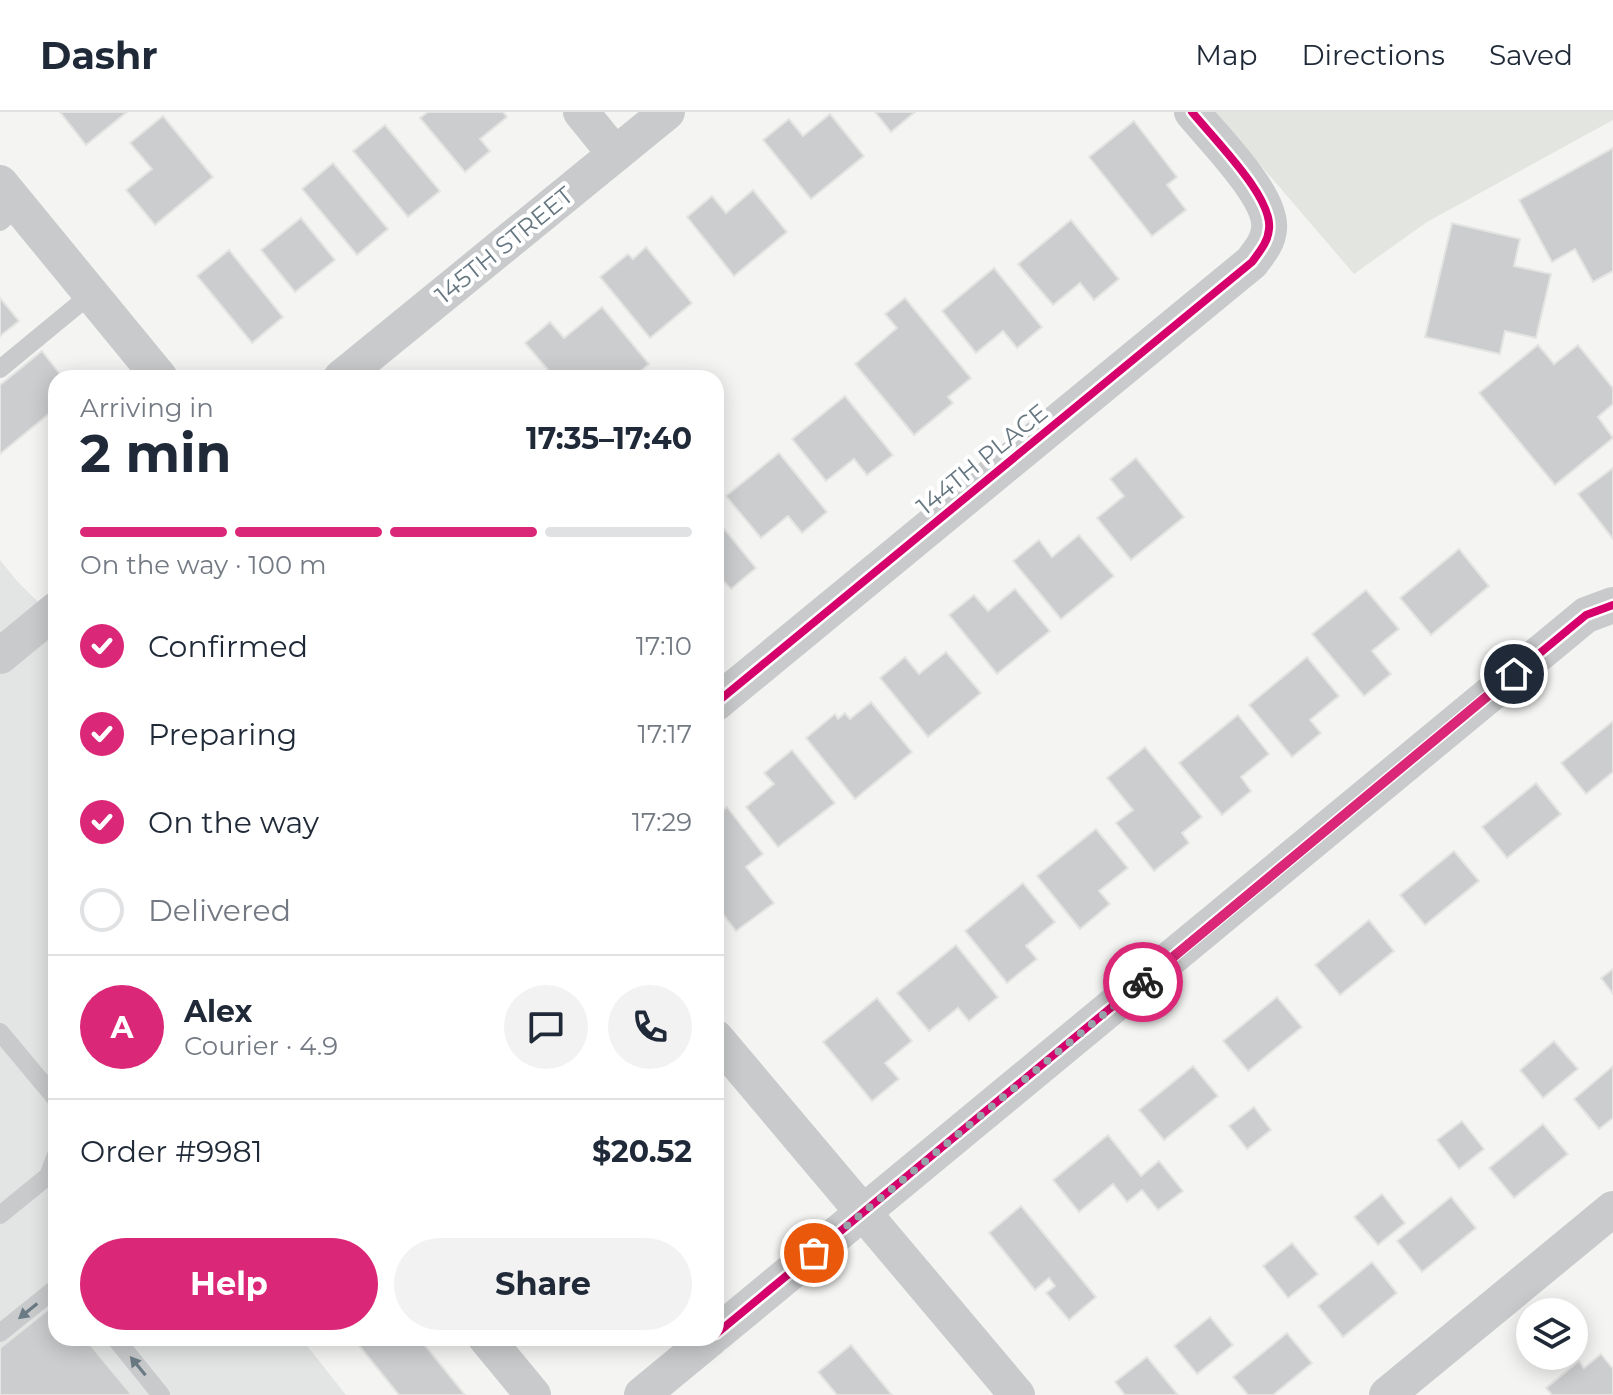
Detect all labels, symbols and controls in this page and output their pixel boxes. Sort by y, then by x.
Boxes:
text: Dashr [40,32,158,79]
text: Map [1195,38,1257,72]
text: Directions [1301,38,1445,72]
text: Saved [1489,38,1573,72]
street label: 145TH STREET [429,180,579,309]
text: Arriving in [80,392,214,424]
street label: 144TH PLACE [911,397,1053,521]
text: 17:35–17:40 [526,420,692,457]
text: 2 min [80,422,232,485]
text: On the way · 100 m [80,549,327,581]
icon: check [80,624,124,668]
text: Confirmed [148,628,308,665]
text: 17:10 [636,630,692,662]
pin [1480,640,1548,708]
icon: home [1492,652,1536,696]
icon: check [80,712,124,756]
text: Preparing [148,716,297,753]
text: 17:17 [638,718,692,750]
icon: check [80,800,124,844]
text: On the way [148,804,319,841]
text: 17:29 [632,806,692,838]
text: Delivered [148,892,291,929]
courier [1103,942,1183,1022]
icon: bike [1121,960,1165,1004]
button: chat [504,985,588,1069]
button: phone [608,985,692,1069]
text: Alex [184,993,252,1030]
text: A [111,1009,133,1046]
text: Courier · 4.9 [184,1030,338,1062]
text: Order #9981 [80,1133,263,1170]
text: $20.52 [592,1133,692,1170]
pin [780,1219,848,1287]
icon: bag [792,1231,836,1275]
button: Help [80,1238,378,1330]
button: Share [394,1238,692,1330]
map controls [1516,1298,1588,1370]
button: layers [1516,1298,1588,1370]
one-way arrow [18,1302,38,1319]
one-way arrow [129,1356,146,1377]

